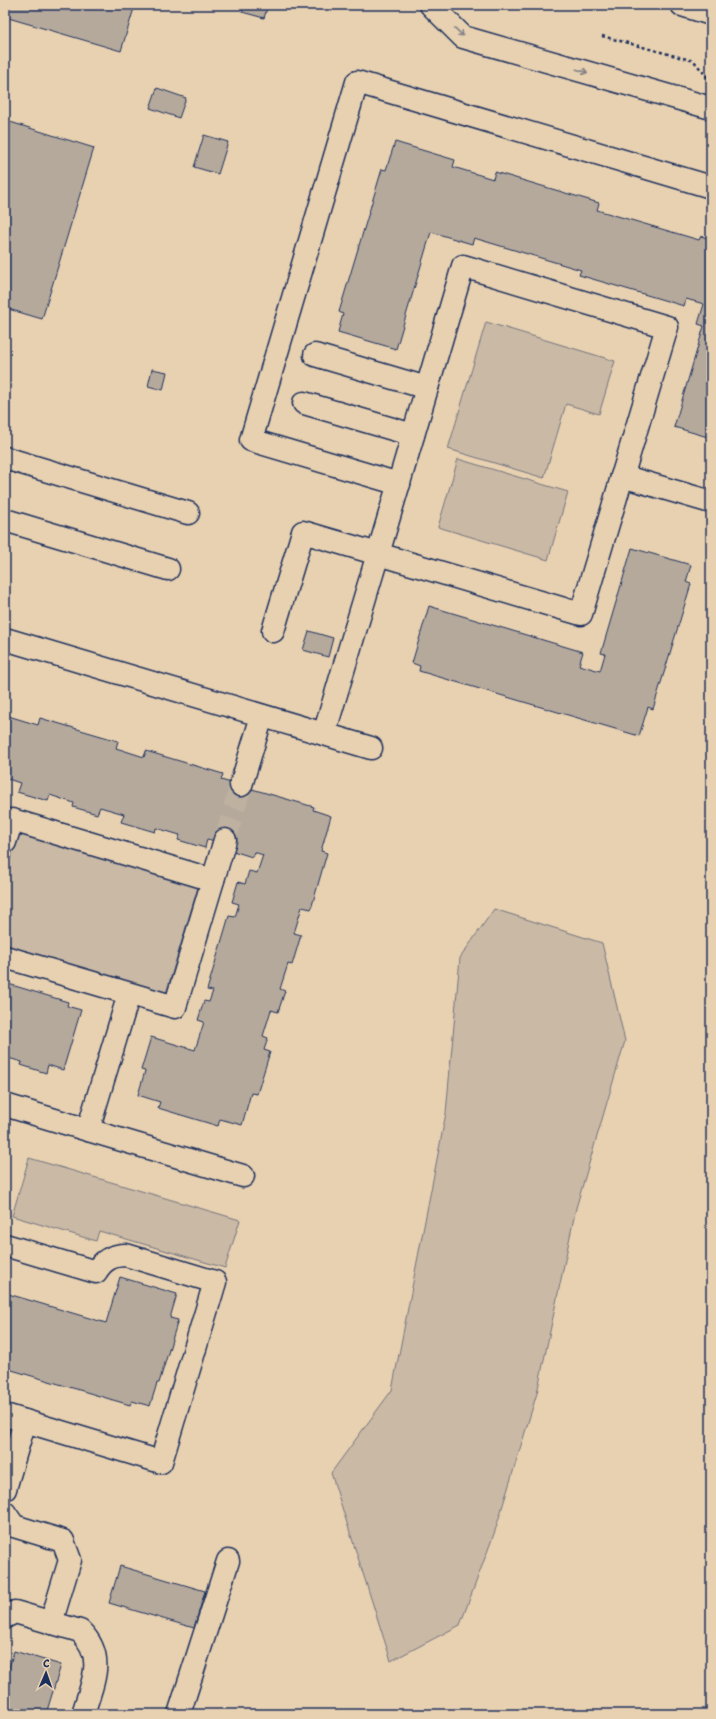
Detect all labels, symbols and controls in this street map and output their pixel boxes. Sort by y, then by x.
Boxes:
one-way arrow [454,27,464,37]
one-way arrow [575,68,588,75]
north arrow [26,1653,66,1693]
text: С [43,1656,50,1671]

